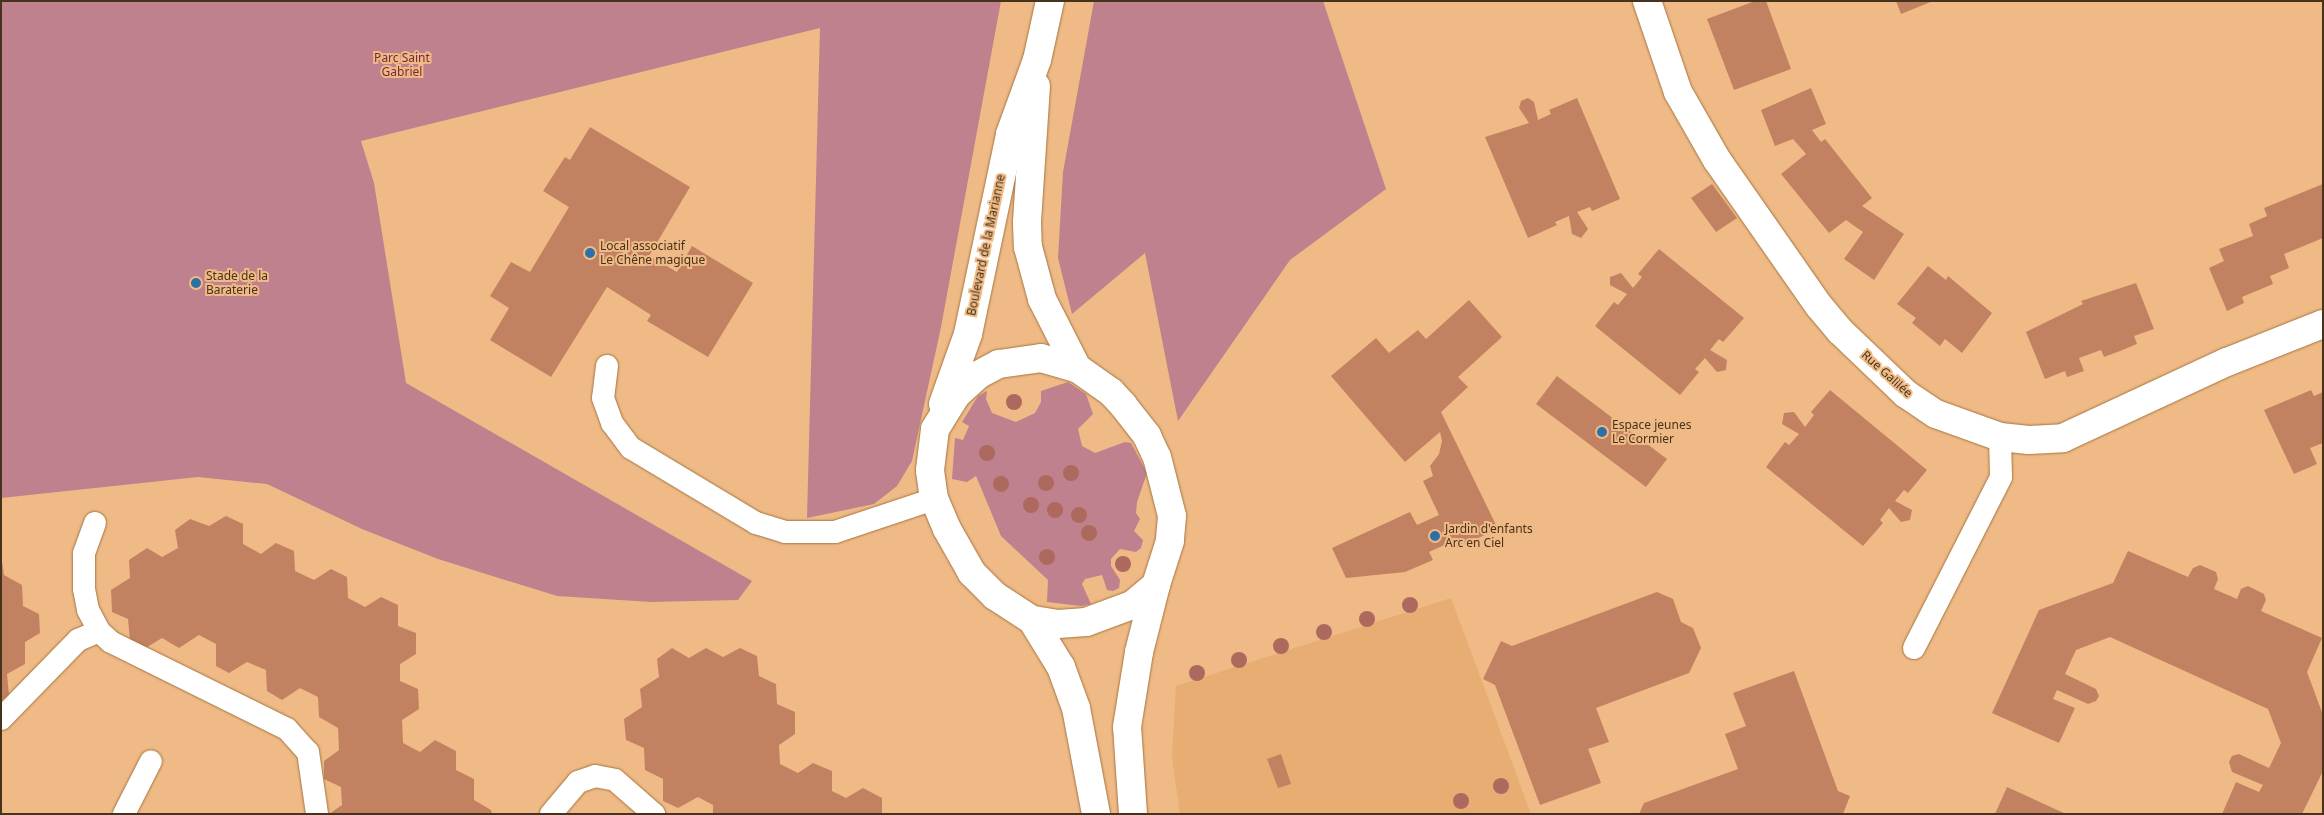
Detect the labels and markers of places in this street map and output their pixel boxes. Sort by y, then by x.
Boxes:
place label: Local associatif Le Chêne magique [600,239,705,267]
marker: Local associatif Le Chêne magique [584,247,596,259]
place label: Stade de la Baraterie [206,269,268,297]
marker: Stade de la Baraterie [190,277,202,289]
place label: Espace jeunes Le Cormier [1612,418,1691,446]
marker: Espace jeunes Le Cormier [1596,426,1608,438]
place label: Jardin d'enfants Arc en Ciel [1445,522,1533,550]
marker: Jardin d'enfants Arc en Ciel [1429,530,1441,542]

